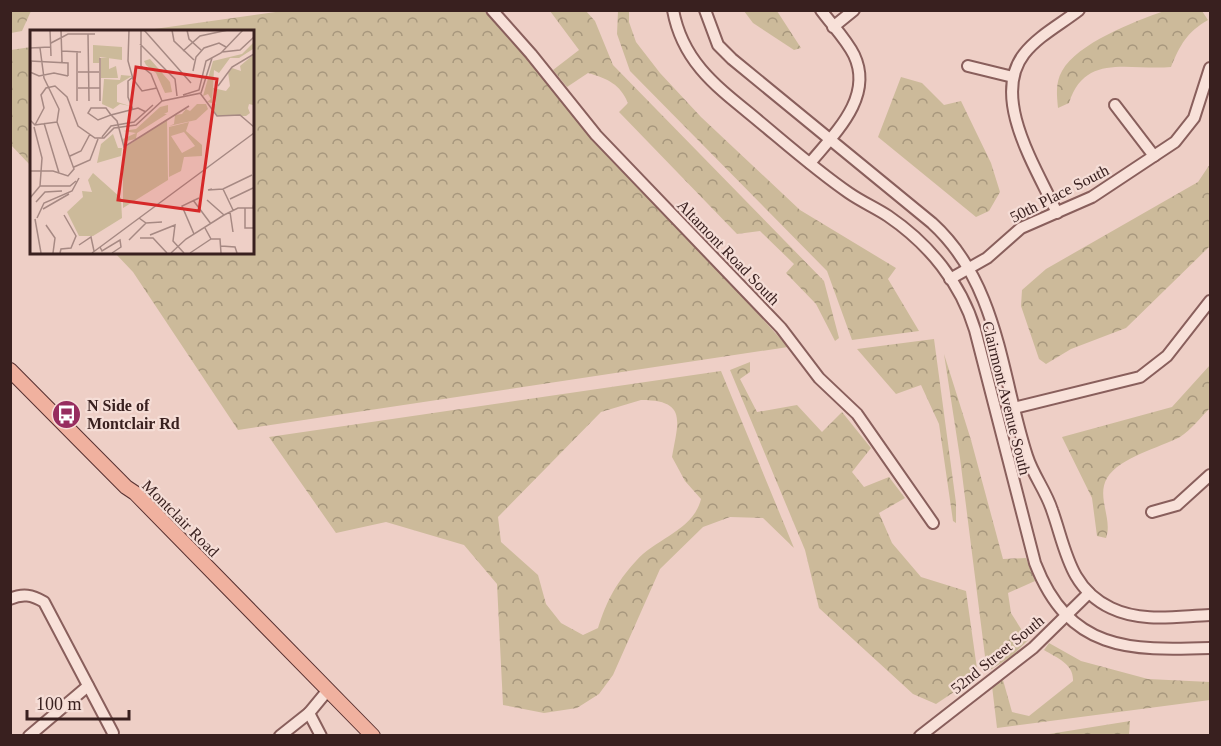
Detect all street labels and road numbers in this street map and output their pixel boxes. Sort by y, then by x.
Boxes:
street label: 50th Place South [1007,161,1111,226]
street label: Altamont Road South [674,196,783,308]
street label: Clairmont Avenue South [979,319,1034,477]
street label: Montclair Road [139,477,222,560]
street label: 52nd Street South [947,612,1047,697]

